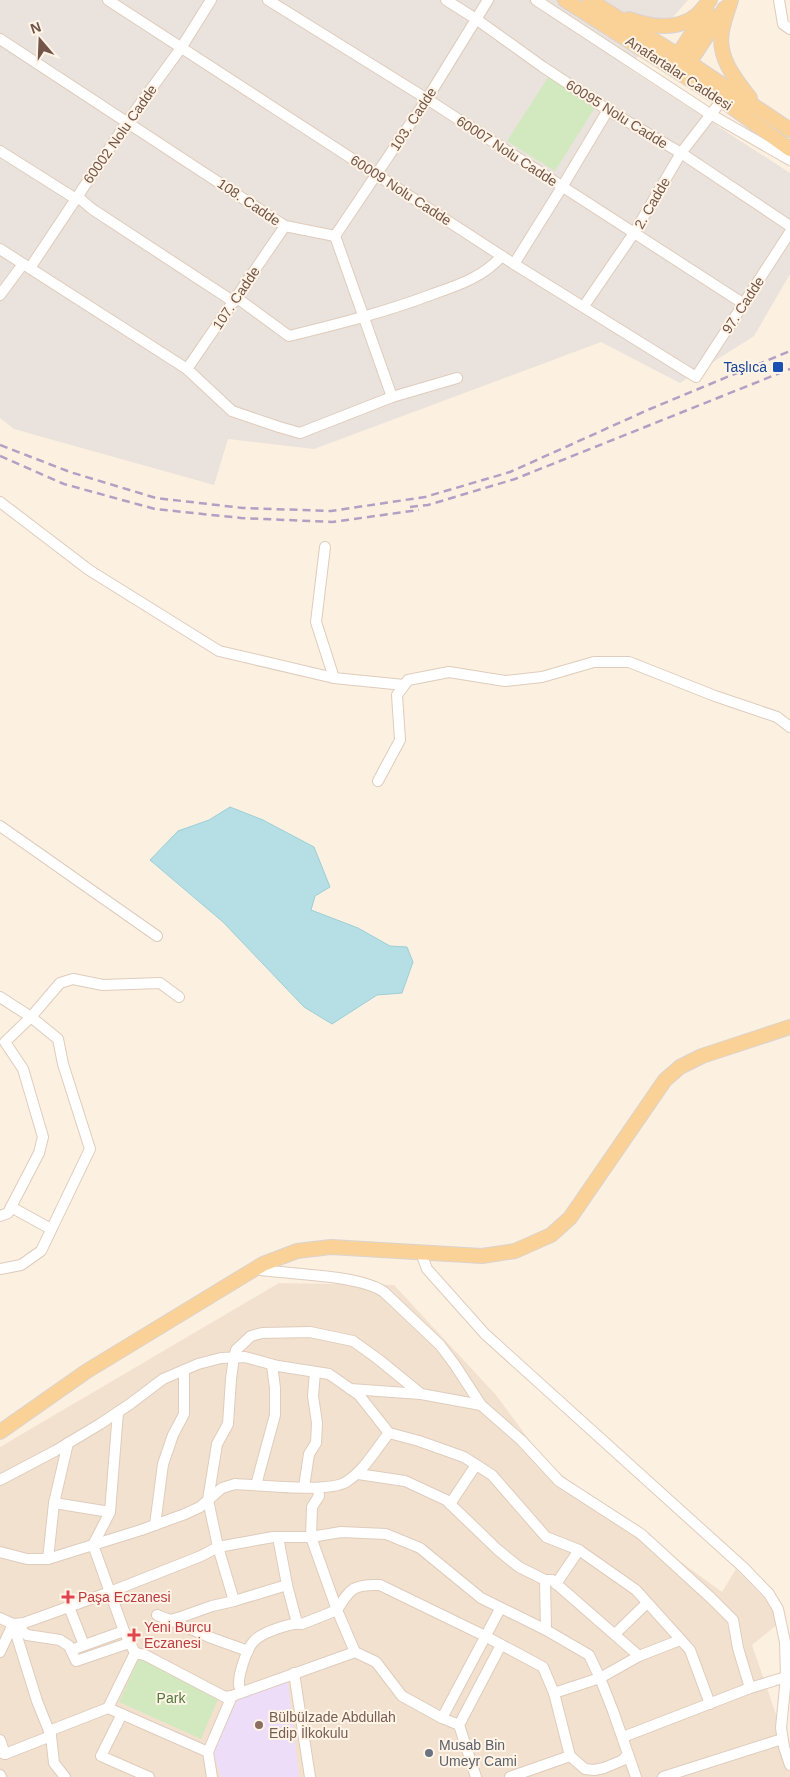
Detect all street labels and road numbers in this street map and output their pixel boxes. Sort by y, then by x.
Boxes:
street label: Anafartalar Caddesi [623,33,735,113]
street label: 60095 Nolu Cadde [563,76,671,152]
street label: 60002 Nolu Cadde [80,81,160,186]
street label: 103. Cadde [387,84,440,154]
street label: 60007 Nolu Cadde [454,112,560,190]
street label: 60009 Nolu Cadde [348,151,454,229]
street label: 2. Cadde [631,174,673,232]
street label: 108. Cadde [215,175,284,229]
street label: 107. Cadde [209,263,263,332]
street label: 97. Cadde [719,273,767,336]

